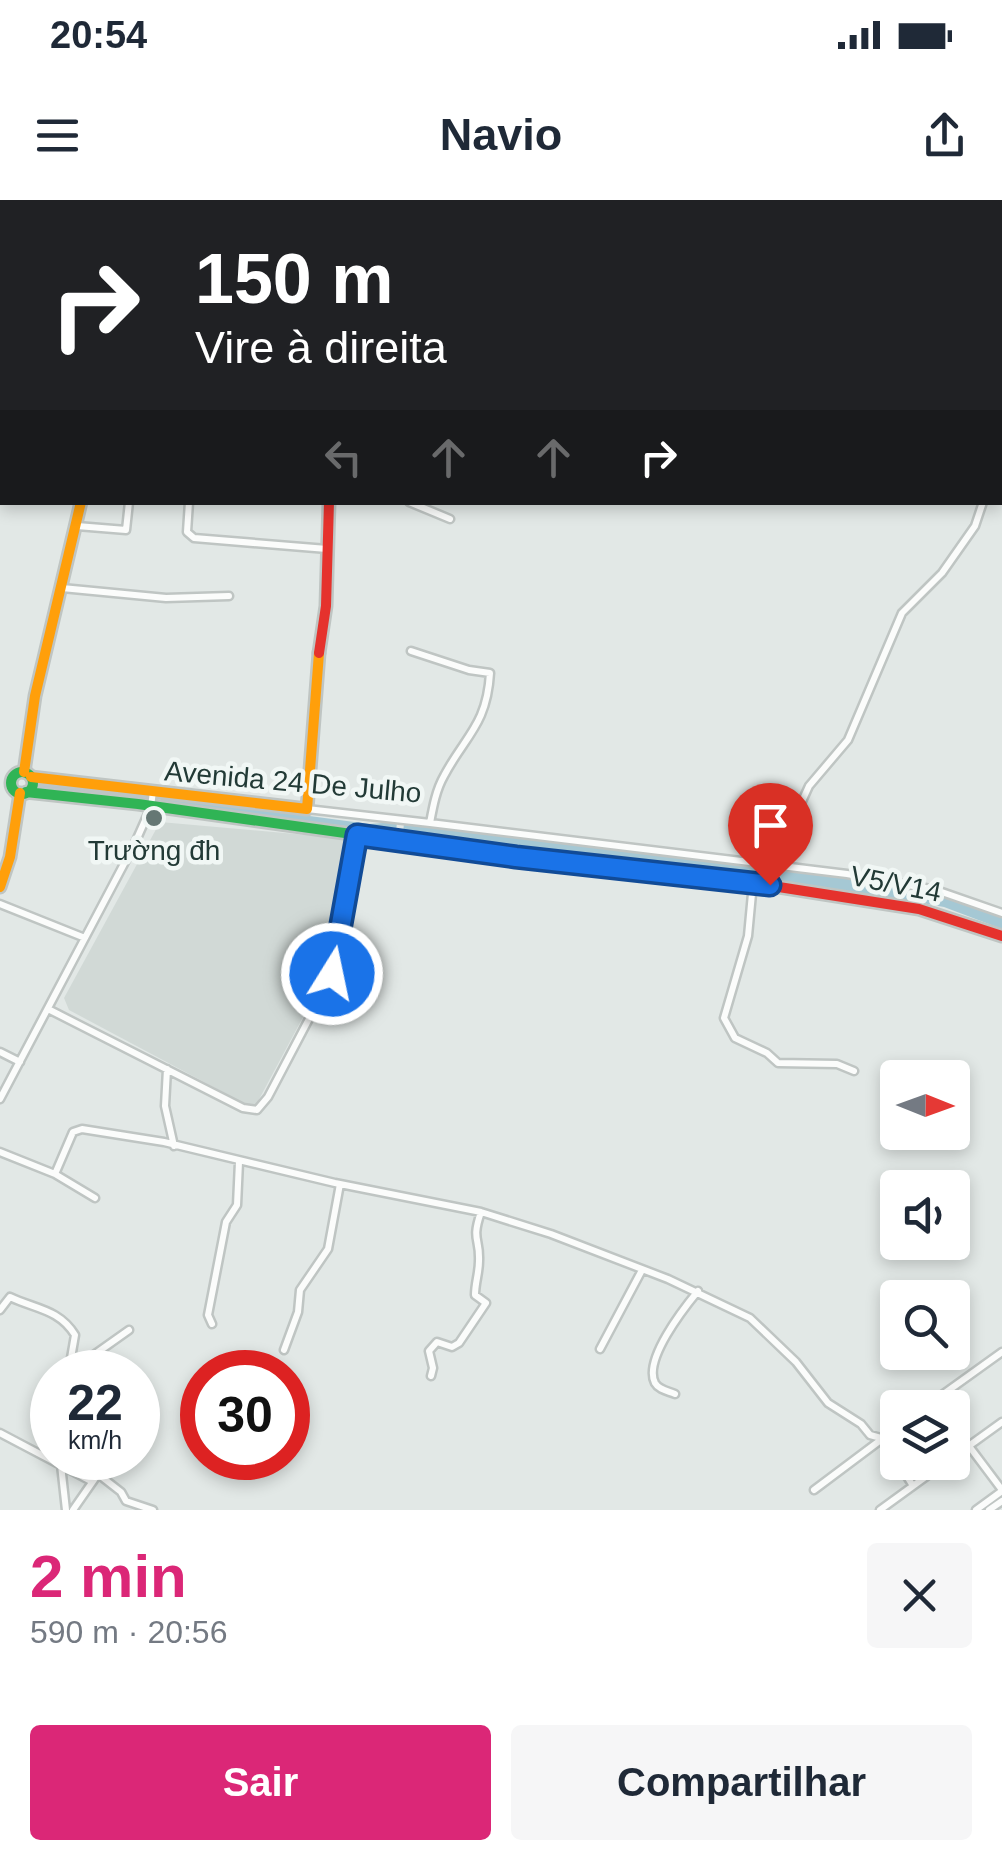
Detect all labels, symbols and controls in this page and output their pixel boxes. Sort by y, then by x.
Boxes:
text: 20:54 [50,14,147,56]
icon: menu [30,108,85,163]
icon: share [917,108,972,163]
text: Navio [440,109,562,160]
icon: right [30,240,160,370]
text: 150 m [195,240,393,318]
text: Vire à direita [195,322,447,373]
icon: left [316,430,371,485]
icon: ahead [421,430,476,485]
icon: ahead [526,430,581,485]
icon: right [631,430,686,485]
street label: Avenida 24 De Julho [163,755,423,809]
pin [728,783,813,886]
icon: arrive [743,798,798,853]
marker: Trường đh [143,807,165,829]
place label: Trường đh [88,835,220,866]
street label: V5/V14 [848,860,944,908]
position arrow [280,922,384,1026]
north arrow [880,1060,970,1150]
map controls [880,1060,970,1480]
button: sound [880,1170,970,1260]
button: search [880,1280,970,1370]
speed limit sign: 30 [180,1350,310,1480]
text: 22 [67,1375,123,1431]
button: layers [880,1390,970,1480]
text: km/h [68,1426,122,1454]
text: 2 min [30,1543,187,1610]
button: close [867,1543,972,1648]
text: 590 m · 20:56 [30,1614,227,1650]
button: Sair [30,1725,491,1840]
button: Compartilhar [511,1725,972,1840]

